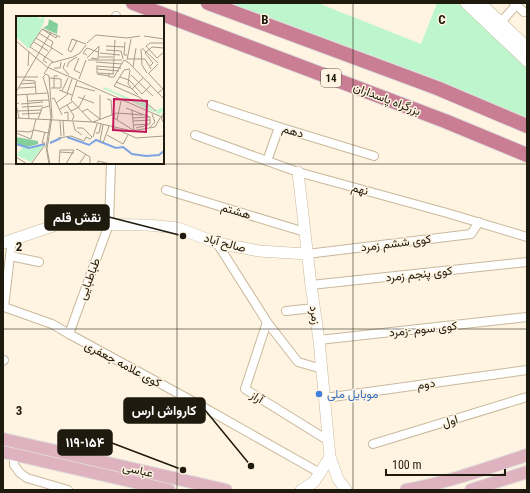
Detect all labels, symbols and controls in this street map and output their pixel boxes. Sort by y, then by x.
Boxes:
text: B [261,12,269,27]
text: C [438,12,446,27]
inset map [16,16,164,164]
road number: 14 [321,69,341,87]
street label: بزرگراه پاسداران [351,80,423,119]
street label: دهم [280,121,306,142]
street label: نهم [350,180,370,199]
street label: هشتم [219,200,253,223]
callout: نقش قلم [45,205,109,230]
text: نقش قلم [53,210,101,226]
street label: صالح آباد [202,231,248,257]
street label: کوی ششم زمرد [360,232,432,255]
text: 2 [16,239,23,254]
street label: طباطبایی [75,256,104,302]
street label: کوی پنجم زمرد [385,264,453,285]
street label: زمرد [306,305,323,326]
street label: کوی سوم -زمرد [388,318,458,341]
street label: کوی علامه جعفری [82,338,164,391]
street label: دوم [416,376,436,393]
street label: آراز [246,387,267,408]
place label: موبایل ملی [327,387,378,402]
marker: موبایل ملی [314,389,324,399]
callout: کارواش ارس [124,398,205,423]
text: 3 [16,403,22,418]
text: کارواش ارس [132,403,196,419]
street label: اول [440,412,460,431]
callout: ۱۱۹-۱۵۴ [58,430,112,455]
text: ۱۱۹-۱۵۴ [66,435,105,450]
scale bar [386,451,505,477]
text: 100 m [392,458,422,472]
street label: عباسى [121,460,155,481]

